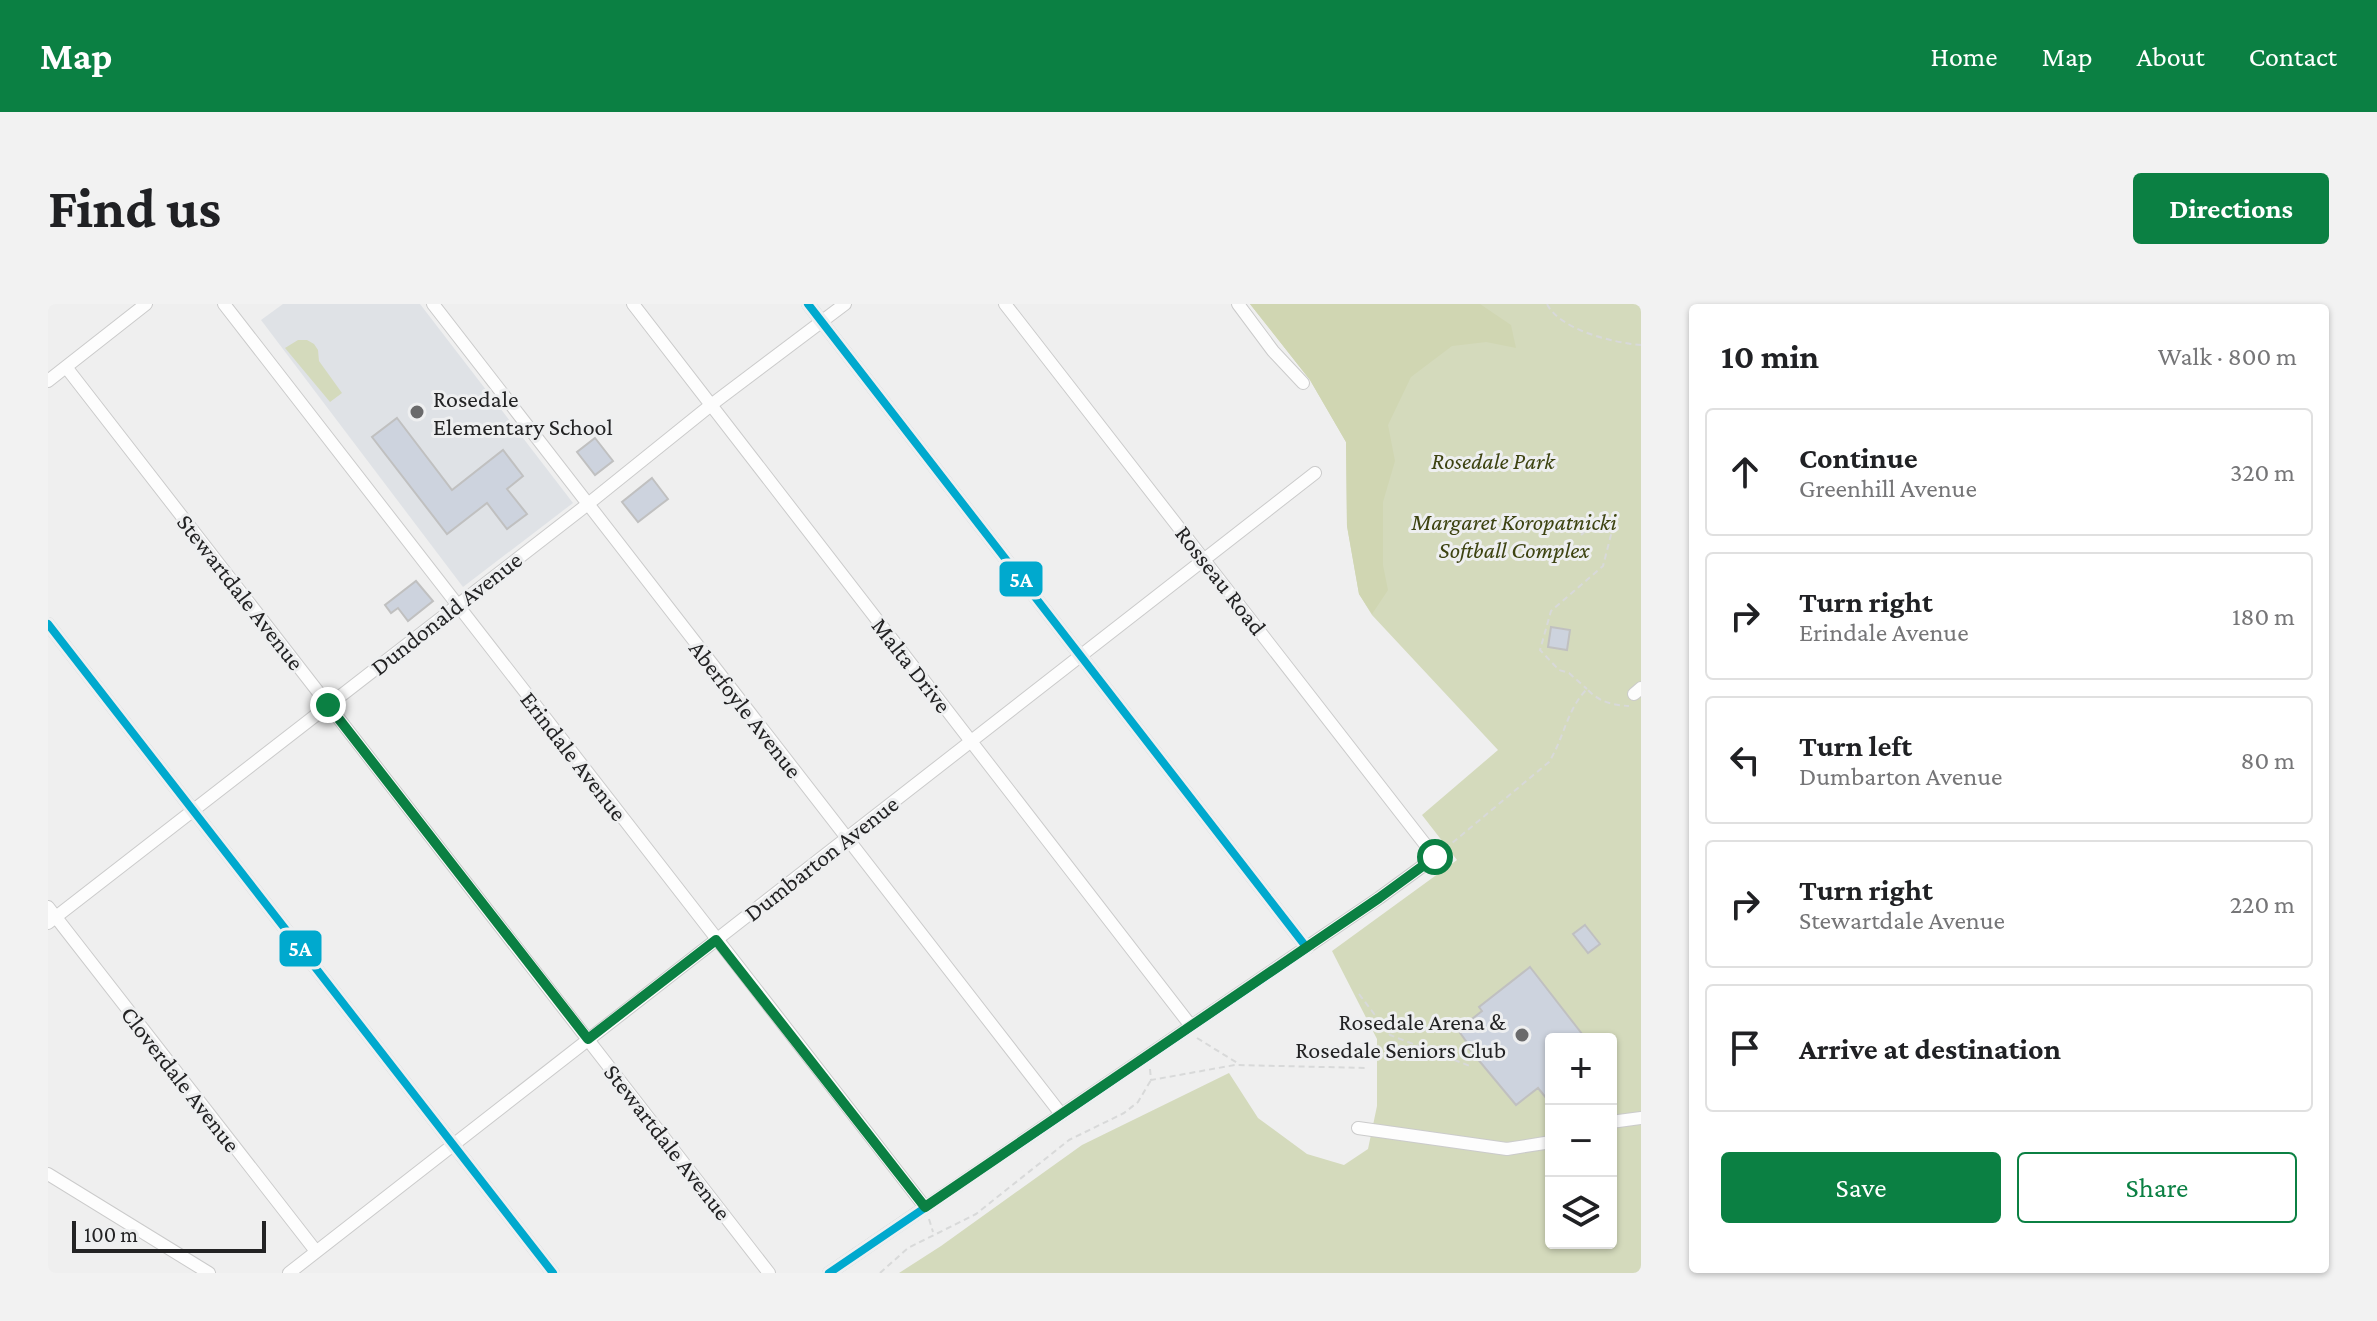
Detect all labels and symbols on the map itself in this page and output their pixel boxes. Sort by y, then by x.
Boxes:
place label: Rosedale Elementary School [433,385,613,440]
marker: Rosedale Elementary School [408,403,426,421]
park label: Rosedale Park [1431,447,1556,474]
park label: Margaret Koropatnicki Softball Complex [1410,508,1617,563]
street label: Stewartdale Avenue [172,509,310,675]
street label: Rosseau Road [1170,520,1272,640]
street label: Dundonald Avenue [365,546,527,680]
line badge: 5A [998,560,1044,598]
text: 5A [1009,567,1034,592]
street label: Malta Drive [867,612,957,718]
street label: Aberfoyle Avenue [684,635,808,783]
street label: Erindale Avenue [515,686,633,826]
route end [310,687,346,723]
street label: Dumbarton Avenue [739,790,903,926]
route start [1417,839,1453,875]
line badge: 5A [278,929,323,968]
text: 5A [288,936,313,961]
street label: Cloverdale Avenue [116,1001,246,1157]
place label: Rosedale Arena & Rosedale Seniors Club [1295,1008,1506,1063]
marker: Rosedale Arena & Rosedale Seniors Club [1513,1026,1531,1044]
street label: Stewartdale Avenue [599,1059,737,1225]
scale bar [72,1217,266,1253]

